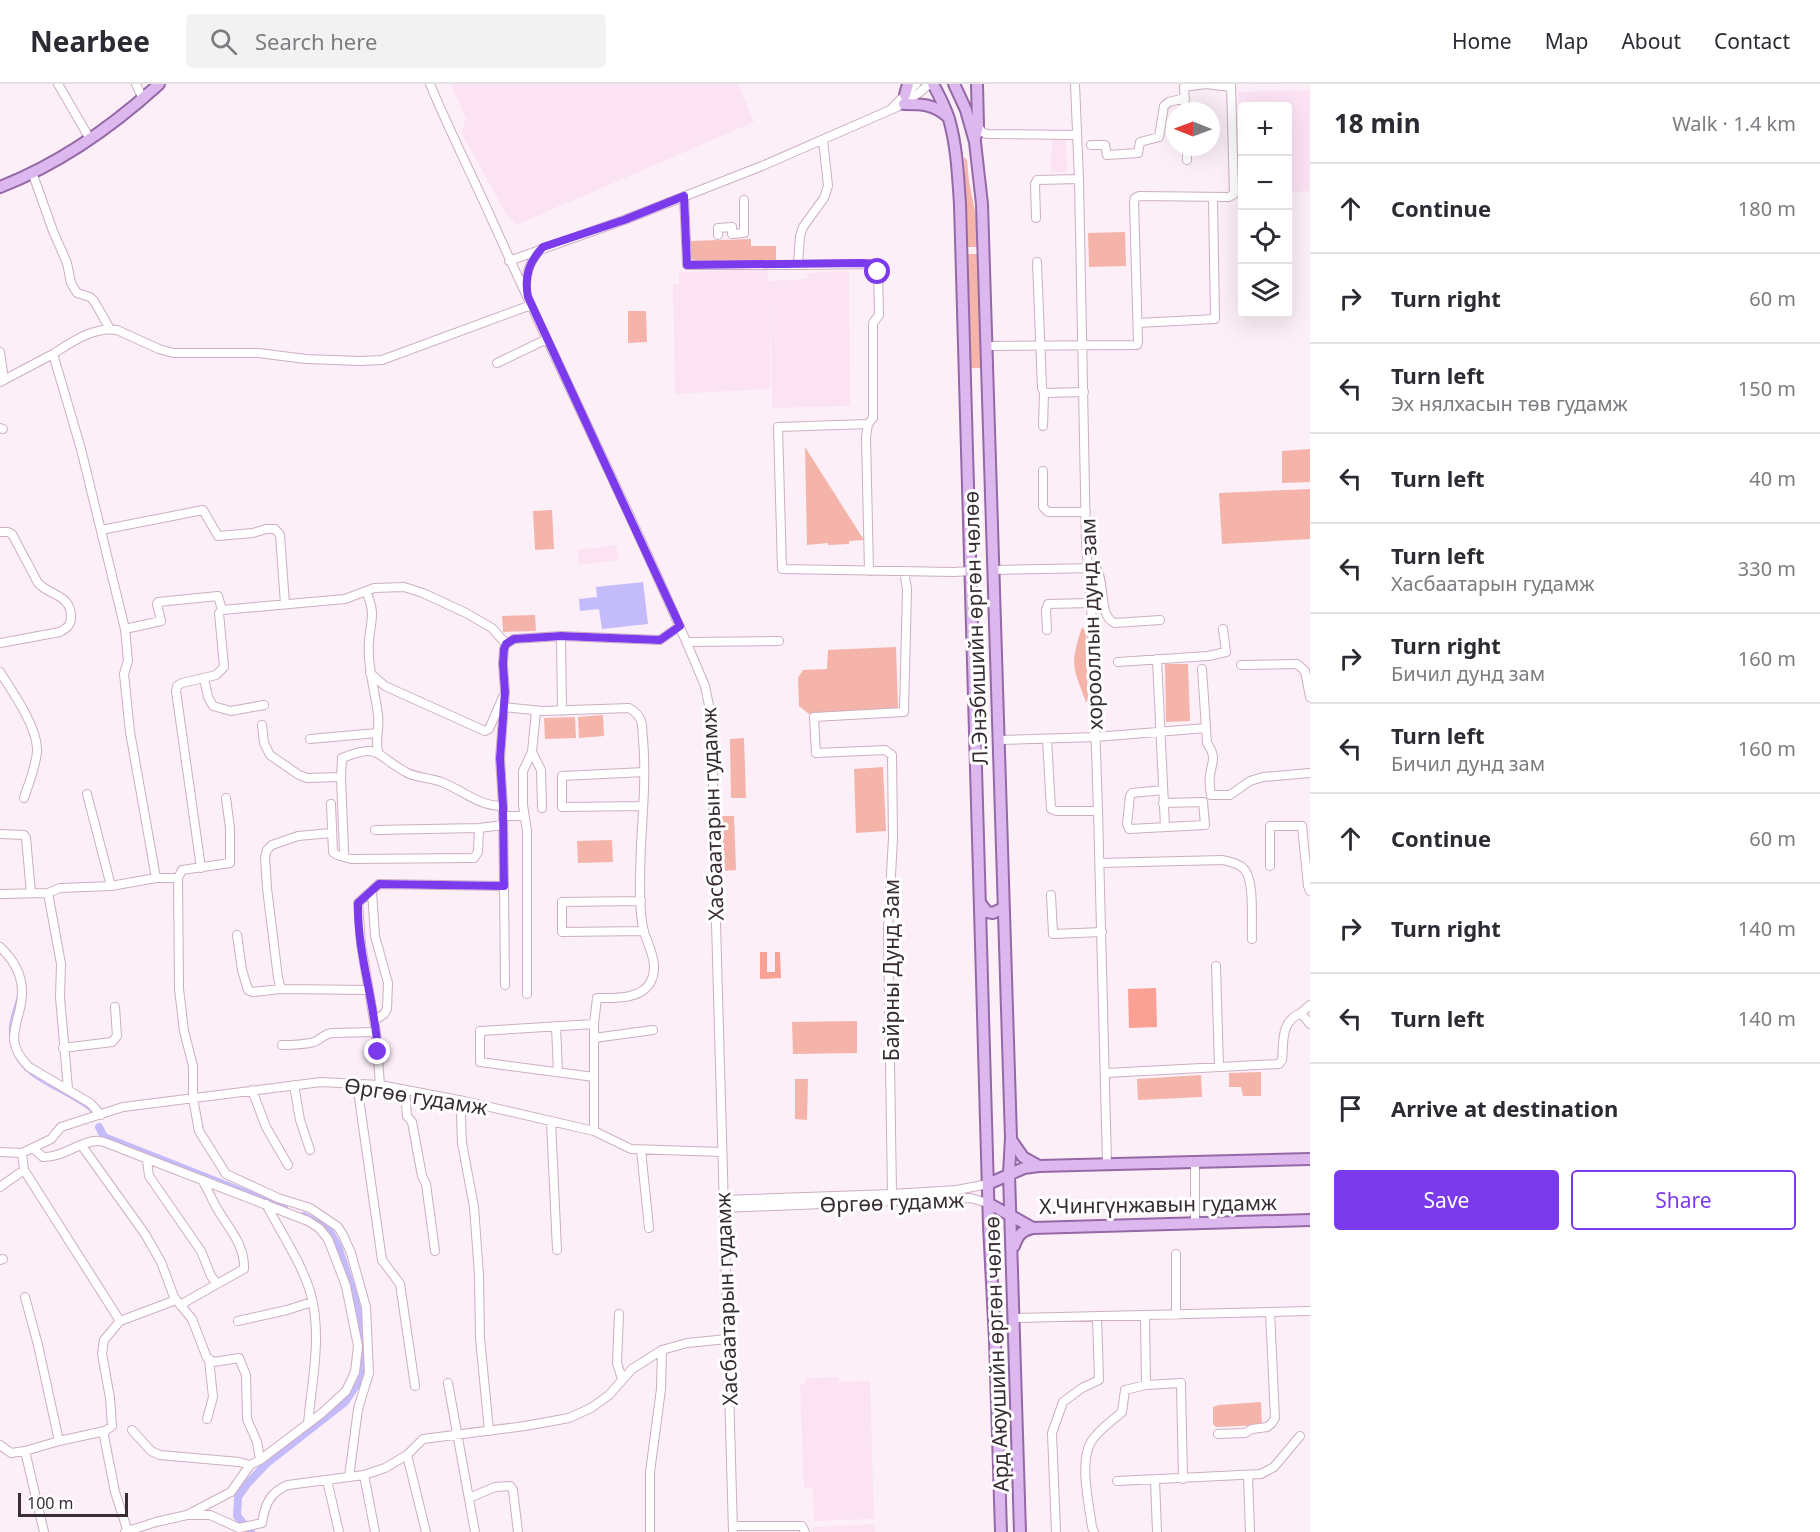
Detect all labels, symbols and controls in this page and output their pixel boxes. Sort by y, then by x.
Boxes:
search box [186,14,606,68]
text: Nearbee [30,22,150,60]
icon: search [207,25,240,58]
text: Search here [255,26,377,56]
text: Home [1452,27,1512,55]
text: Map [1545,27,1588,55]
text: About [1621,27,1681,55]
text: Contact [1714,27,1790,55]
north arrow [1166,102,1220,156]
map controls [1238,102,1292,318]
button: + [1238,102,1292,156]
text: 18 min [1334,105,1421,141]
text: Walk · 1.4 km [1672,110,1796,137]
button: − [1238,156,1292,210]
icon: ahead [1334,192,1367,225]
text: Continue [1391,193,1491,223]
text: 180 m [1738,195,1796,222]
button: locate [1238,210,1292,264]
route start [864,258,890,284]
button: layers [1238,264,1292,318]
icon: right [1334,282,1367,315]
text: Turn right [1391,283,1501,313]
text: 60 m [1749,285,1796,312]
text: Turn left [1391,360,1485,390]
icon: left [1334,372,1367,405]
text: 150 m [1738,375,1796,402]
text: Эх нялхасын төв гудамж [1391,390,1628,417]
icon: left [1334,462,1367,495]
text: Turn left [1391,463,1485,493]
text: 40 m [1749,465,1796,492]
street label: Л.Энэбишийн өргөн чөлөө [956,490,994,766]
street label: хорооллын дунд зам [1073,518,1109,730]
text: Turn left [1391,540,1485,570]
icon: left [1334,552,1367,585]
text: 330 m [1738,555,1796,582]
text: Хасбаатарын гудамж [1391,570,1595,597]
text: Turn right [1391,630,1501,660]
icon: right [1334,642,1367,675]
text: 160 m [1738,645,1796,672]
text: Бичил дунд зам [1391,660,1545,687]
street label: Хасбаатарын гудамж [694,707,730,921]
text: Turn left [1391,720,1485,750]
icon: left [1334,732,1367,765]
text: 160 m [1738,735,1796,762]
text: Бичил дунд зам [1391,750,1545,777]
icon: ahead [1334,822,1367,855]
text: Continue [1391,823,1491,853]
text: 60 m [1749,825,1796,852]
street label: Байрны Дунд Зам [877,879,905,1061]
icon: right [1334,912,1367,945]
text: Turn right [1391,913,1501,943]
text: 140 m [1738,915,1796,942]
icon: left [1334,1002,1367,1035]
text: Turn left [1391,1003,1485,1033]
text: 140 m [1738,1005,1796,1032]
route end [364,1038,390,1064]
street label: Өргөө гудамж [342,1071,490,1121]
icon: arrive [1334,1092,1367,1125]
text: Arrive at destination [1391,1093,1618,1123]
button: Save [1334,1170,1559,1230]
button: Share [1571,1170,1796,1230]
street label: Өргөө гудамж [819,1185,965,1219]
street label: Х.Чингүнжавын гудамж [1039,1188,1277,1220]
street label: Хасбаатарын гудамж [708,1192,744,1406]
street label: Ард Аюушийн өргөн чөлөө [977,1216,1015,1492]
scale bar [18,1490,128,1518]
text: 100 m [27,1492,74,1514]

